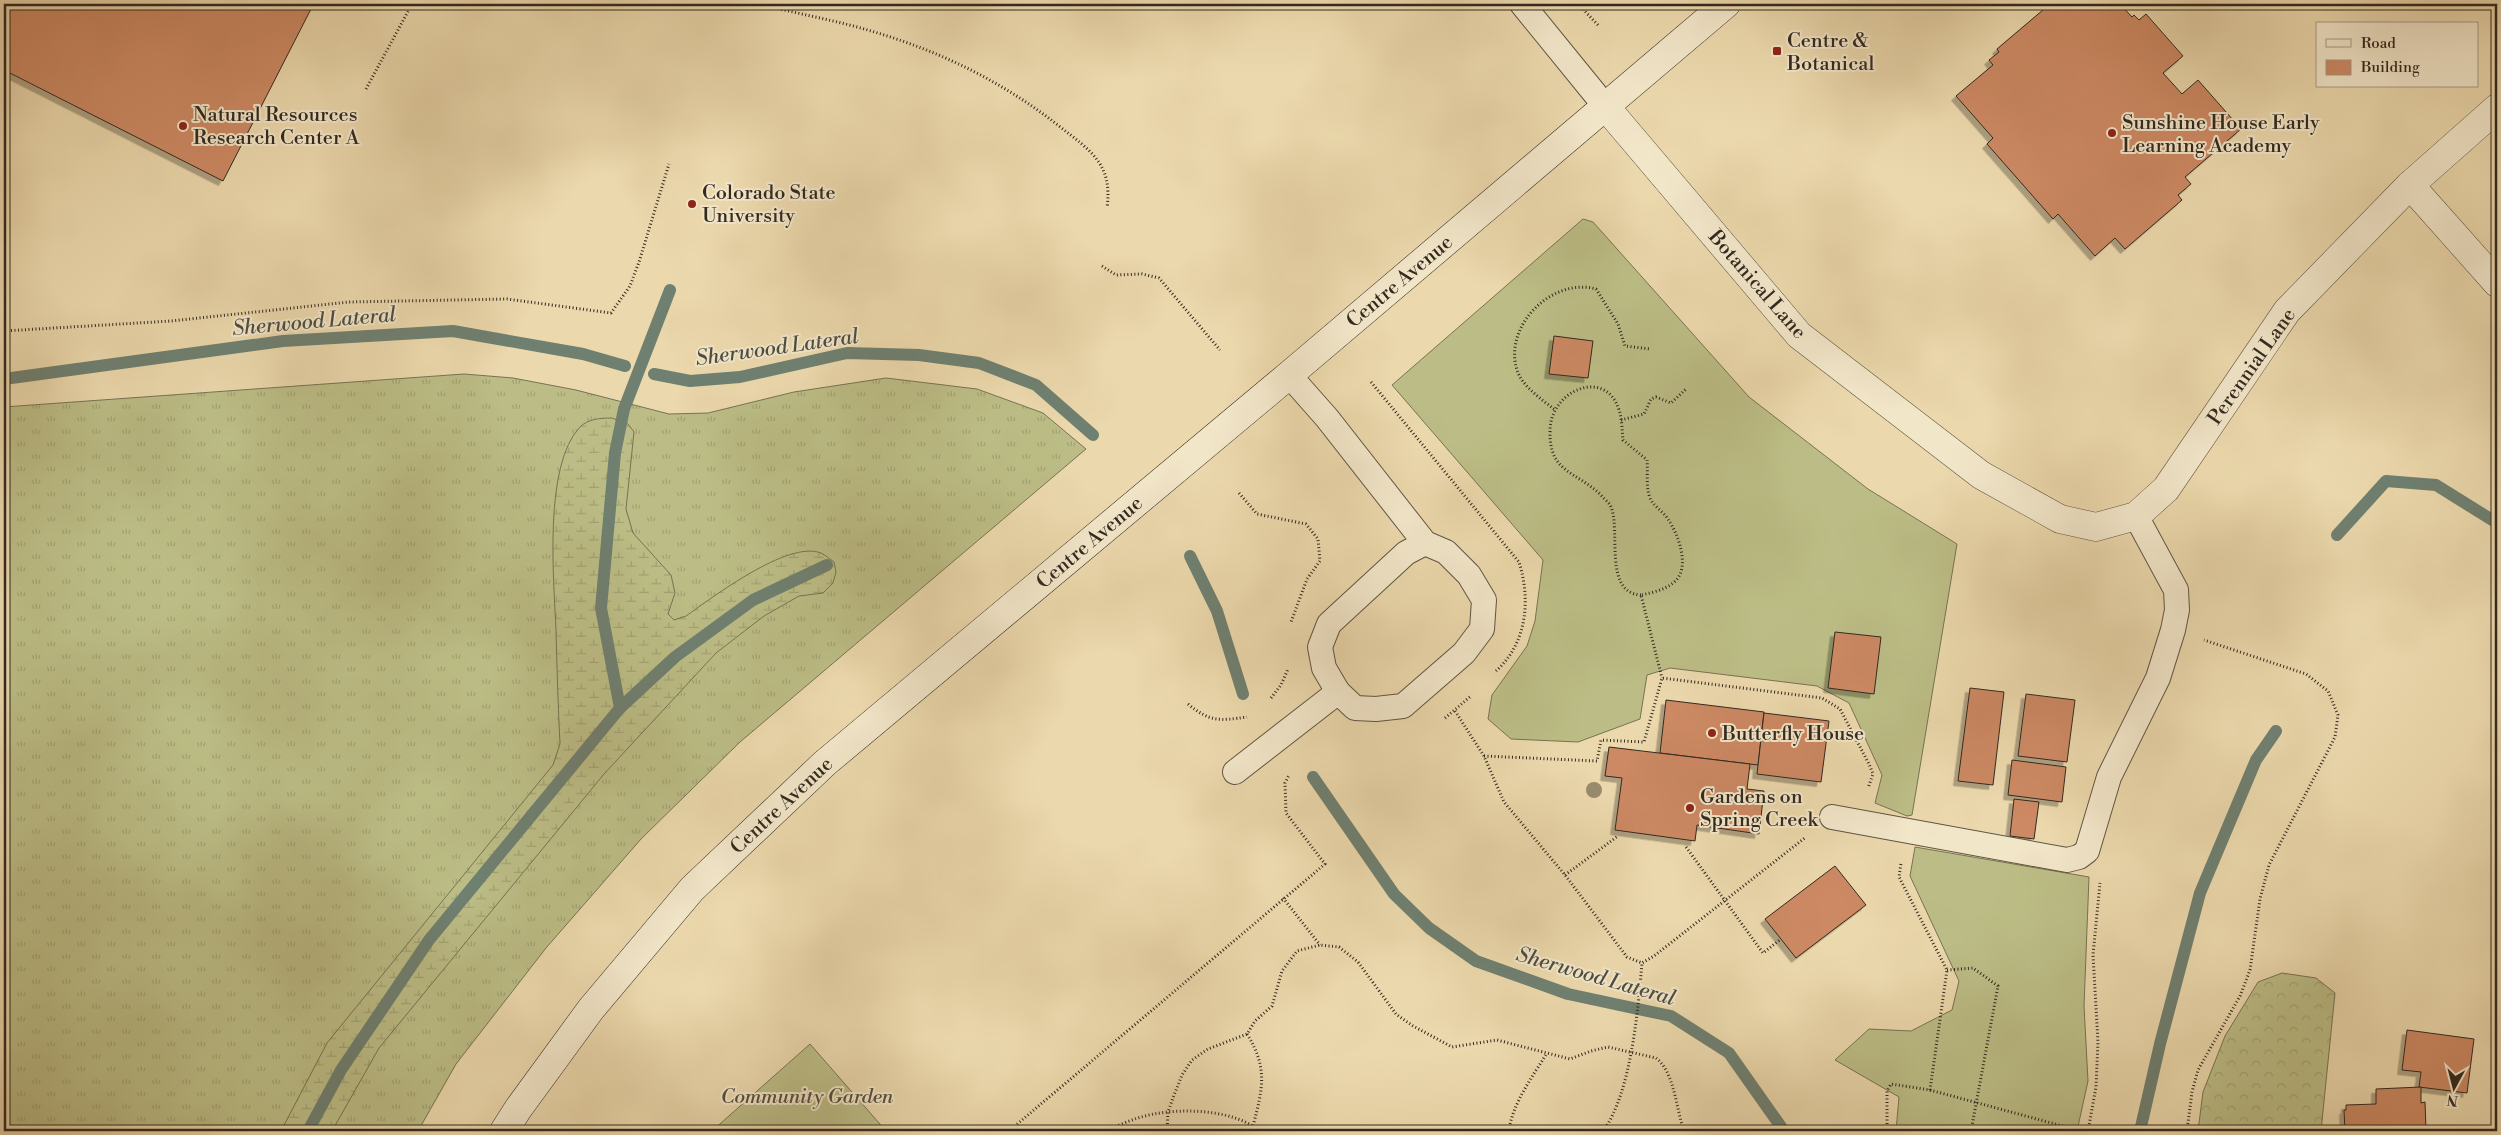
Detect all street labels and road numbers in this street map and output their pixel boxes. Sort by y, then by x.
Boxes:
street label: Botanical Lane [1702,224,1811,345]
street label: Centre Avenue [1342,230,1458,334]
street label: Perennial Lane [2203,304,2302,430]
street label: Centre Avenue [1032,491,1148,595]
street label: Centre Avenue [725,752,839,860]

